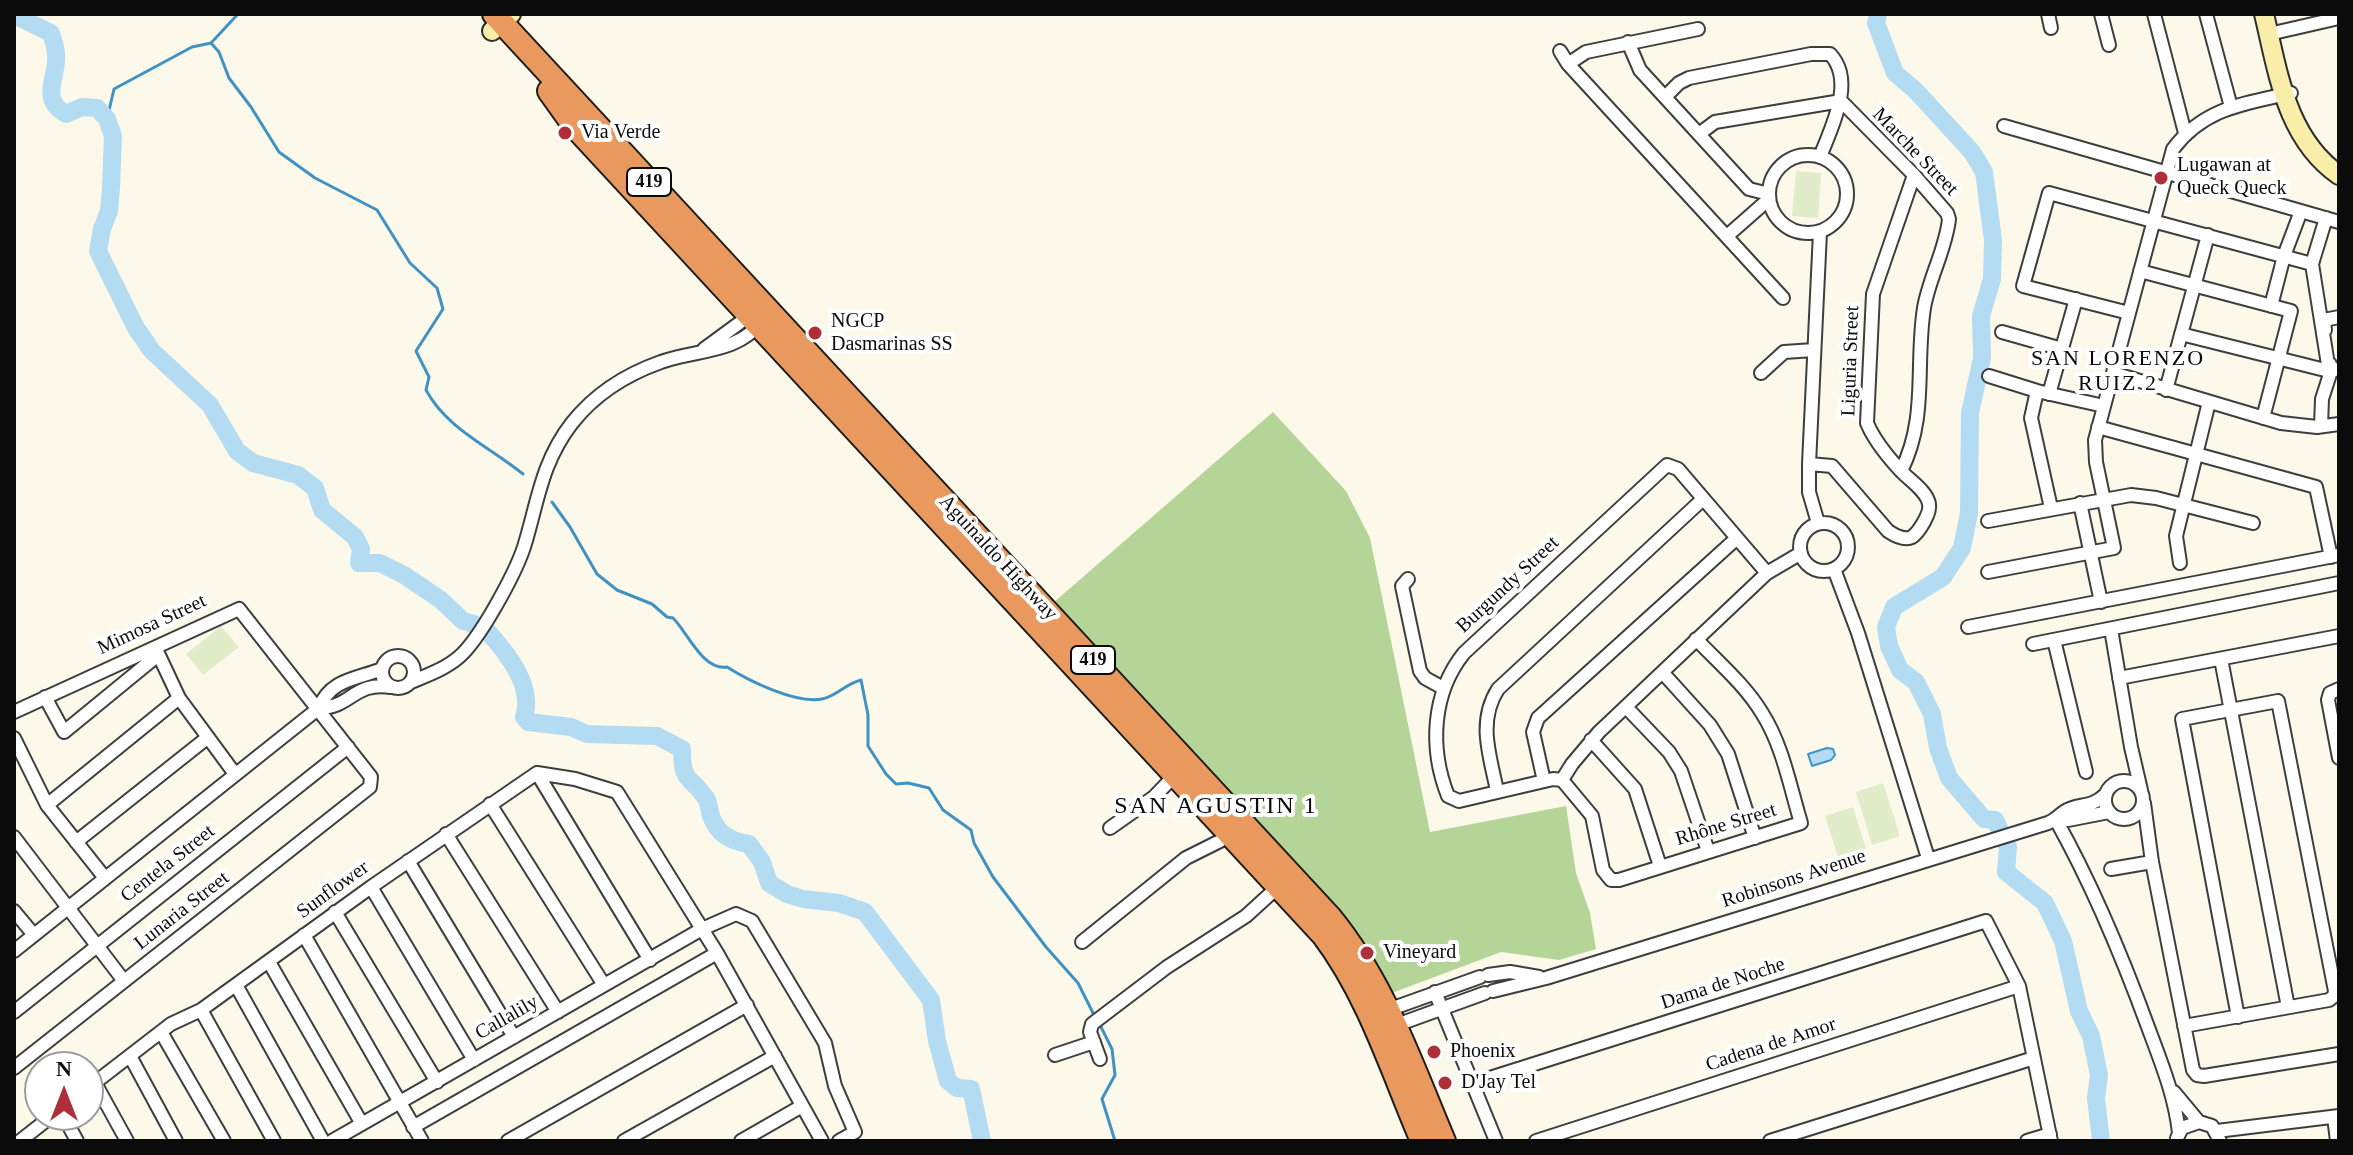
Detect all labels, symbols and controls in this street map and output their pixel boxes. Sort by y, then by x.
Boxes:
street label: Marche Street [1867,103,1963,201]
place label: Via Verde [581,121,660,145]
marker: Via Verde [556,124,574,142]
place label: Lugawan at Queck Queck [2177,154,2286,201]
road number: 419 [627,168,671,196]
marker: Lugawan at Queck Queck [2152,169,2170,187]
street label: Liguria Street [1837,305,1865,417]
place label: NGCP Dasmarinas SS [831,310,953,357]
marker: NGCP Dasmarinas SS [806,324,824,342]
district label: SAN LORENZO RUIZ 2 [2031,346,2205,398]
street label: Aguinaldo Highway [934,490,1062,626]
street label: Burgundy Street [1452,531,1564,639]
street label: Mimosa Street [94,589,210,661]
road number: 419 [1071,646,1115,674]
district label: SAN AGUSTIN 1 [1114,793,1318,821]
street label: Rhône Street [1673,798,1779,852]
street label: Centela Street [116,820,220,908]
street label: Robinsons Avenue [1719,844,1869,914]
street label: Sunflower [292,856,374,924]
street label: Lunaria Street [130,867,234,955]
place label: Vineyard [1383,941,1456,965]
marker: Vineyard [1358,944,1376,962]
street label: Dama de Noche [1658,953,1788,1015]
street label: Callalily [471,990,543,1046]
street label: Cadena de Amor [1703,1013,1839,1077]
place label: Phoenix [1450,1040,1516,1064]
marker: Phoenix [1425,1043,1443,1061]
north arrow [24,1051,104,1131]
text: N [56,1056,72,1081]
place label: D'Jay Tel [1461,1071,1536,1095]
marker: D'Jay Tel [1436,1074,1454,1092]

